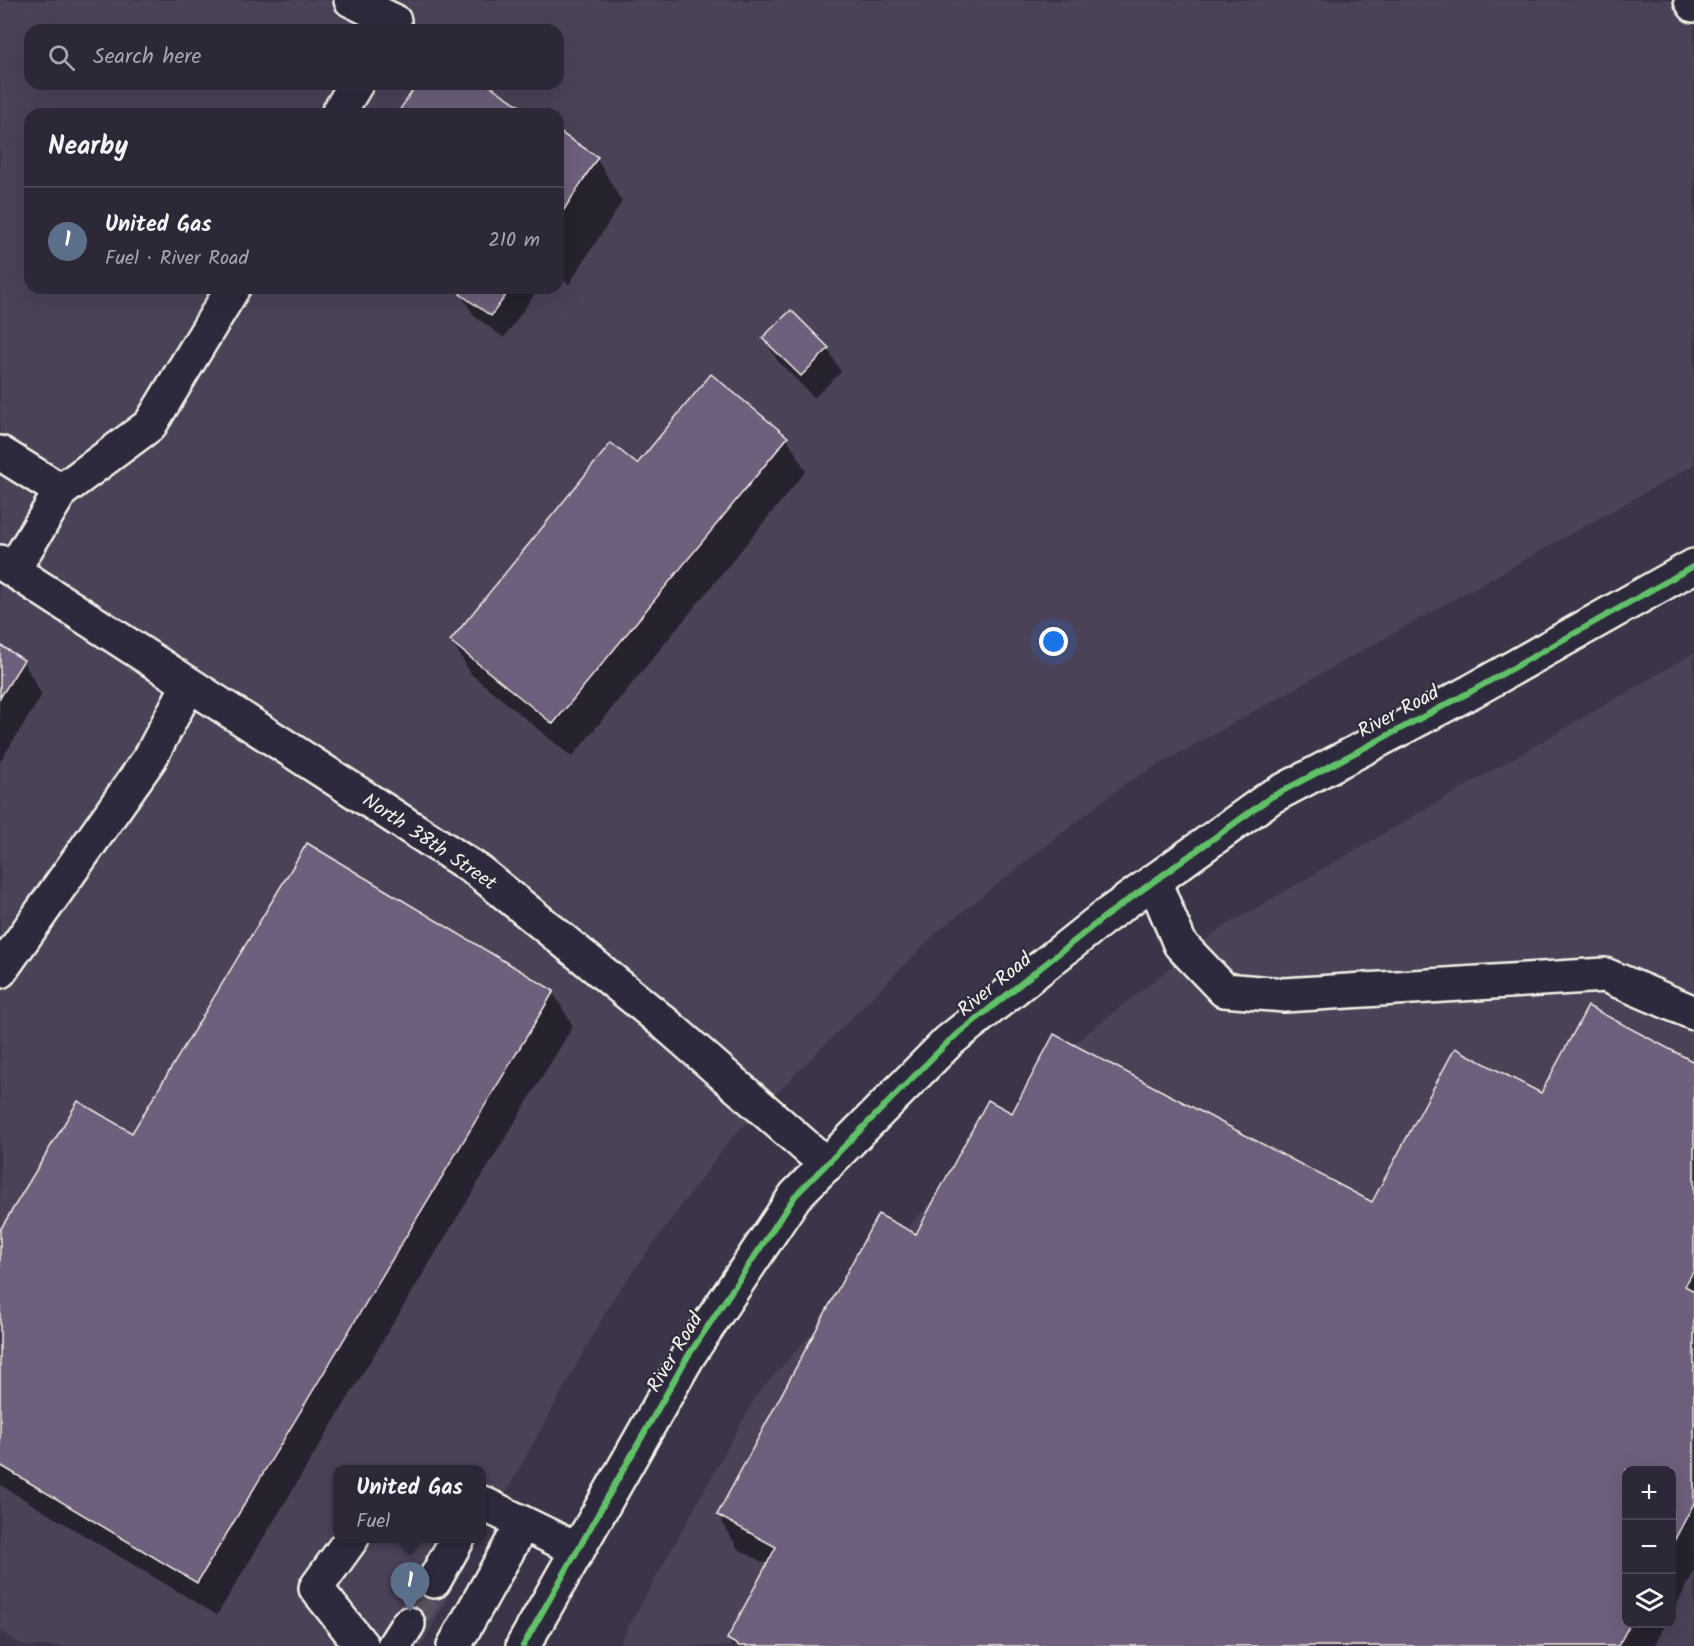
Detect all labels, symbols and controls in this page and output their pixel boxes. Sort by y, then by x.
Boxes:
search box [24,24,564,90]
text: Search here [93,40,201,75]
icon: search [45,41,78,74]
text: Nearby [48,126,128,168]
text: United Gas [105,208,212,243]
text: 1 [64,225,71,257]
text: 210 m [488,225,540,257]
text: Fuel · River Road [105,243,248,275]
your location [1039,627,1068,656]
street label: River Road [1352,677,1446,748]
street label: North 38th Street [355,786,503,900]
street label: River Road [951,945,1041,1026]
street label: River Road [639,1306,713,1399]
popup [333,1465,486,1543]
map controls [1622,1466,1676,1628]
button: + [1622,1466,1676,1520]
text: United Gas [356,1471,463,1506]
text: Fuel [356,1506,390,1538]
button: − [1622,1520,1676,1574]
pin: 1 [390,1562,430,1612]
button: layers [1622,1574,1676,1628]

